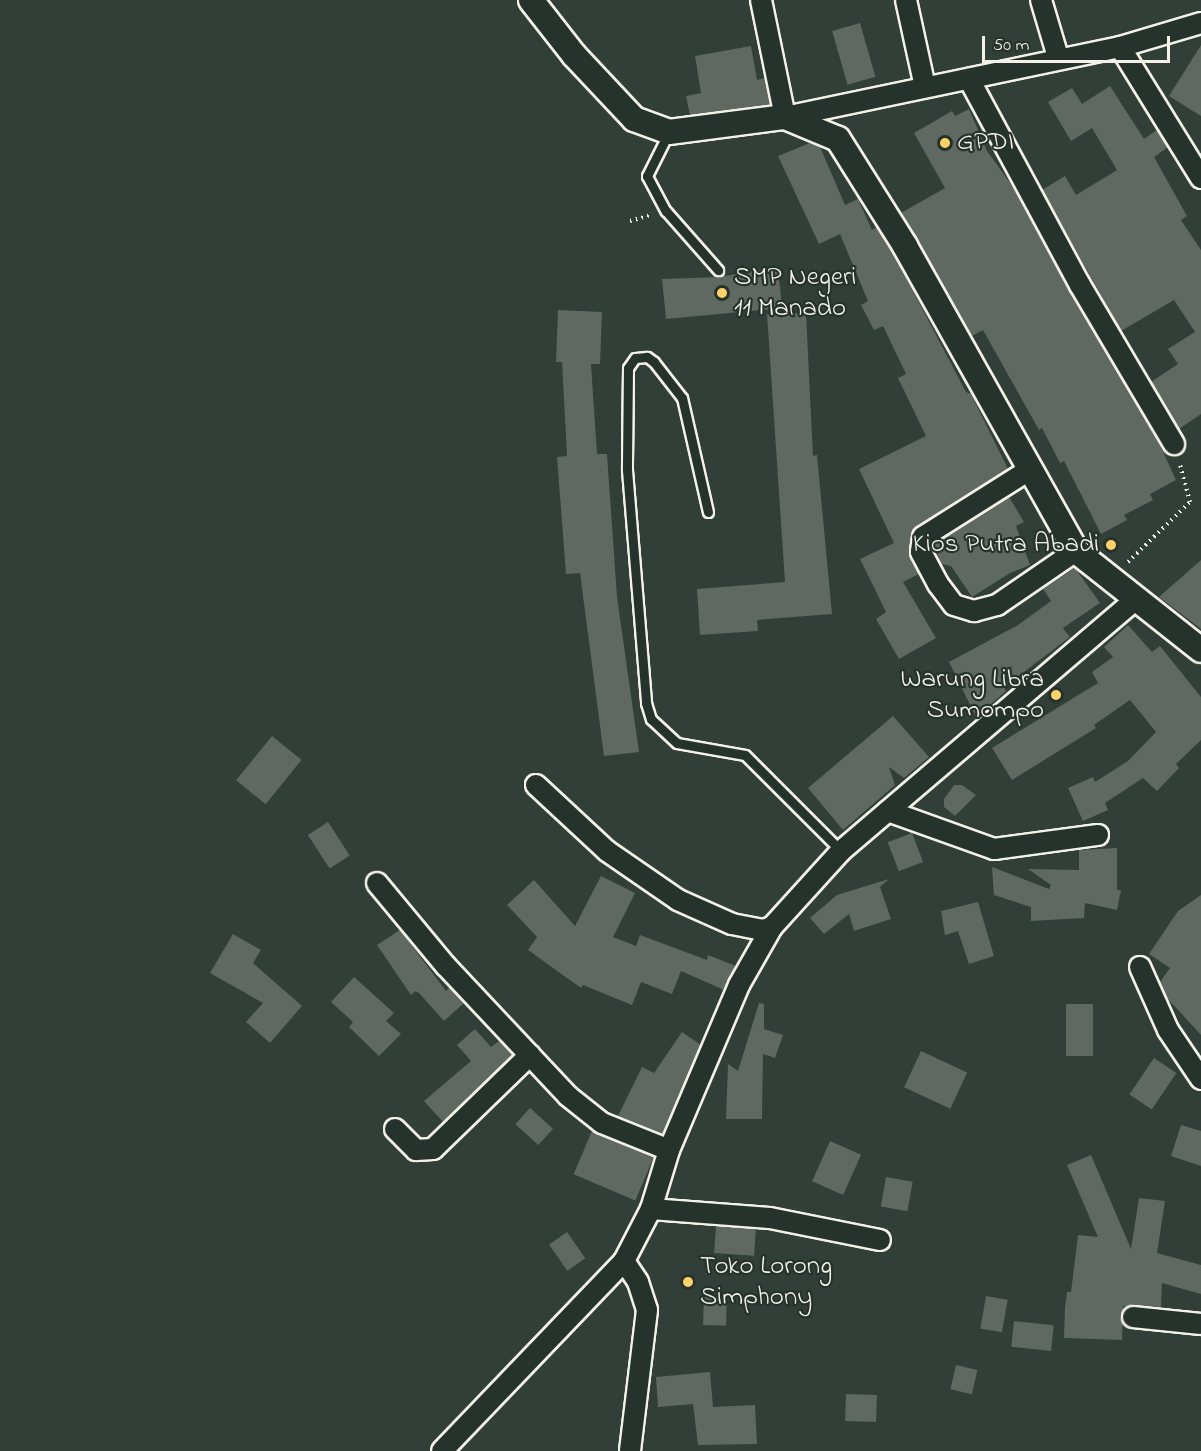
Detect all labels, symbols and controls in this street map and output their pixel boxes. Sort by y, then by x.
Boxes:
scale bar [985,24,1172,62]
text: 50 m [993,33,1030,59]
place label: GPDI [957,127,1014,159]
marker: GPDI [938,136,952,150]
place label: SMP Negeri 11 Manado [734,261,856,324]
marker: SMP Negeri 11 Manado [715,286,729,300]
place label: Kios Putra Abadi [913,529,1099,561]
marker: Kios Putra Abadi [1104,538,1118,552]
place label: Warung Libra Sumompo [900,663,1044,726]
marker: Warung Libra Sumompo [1049,688,1063,702]
place label: Toko Lorong Simphony [700,1250,832,1313]
marker: Toko Lorong Simphony [681,1275,695,1289]

